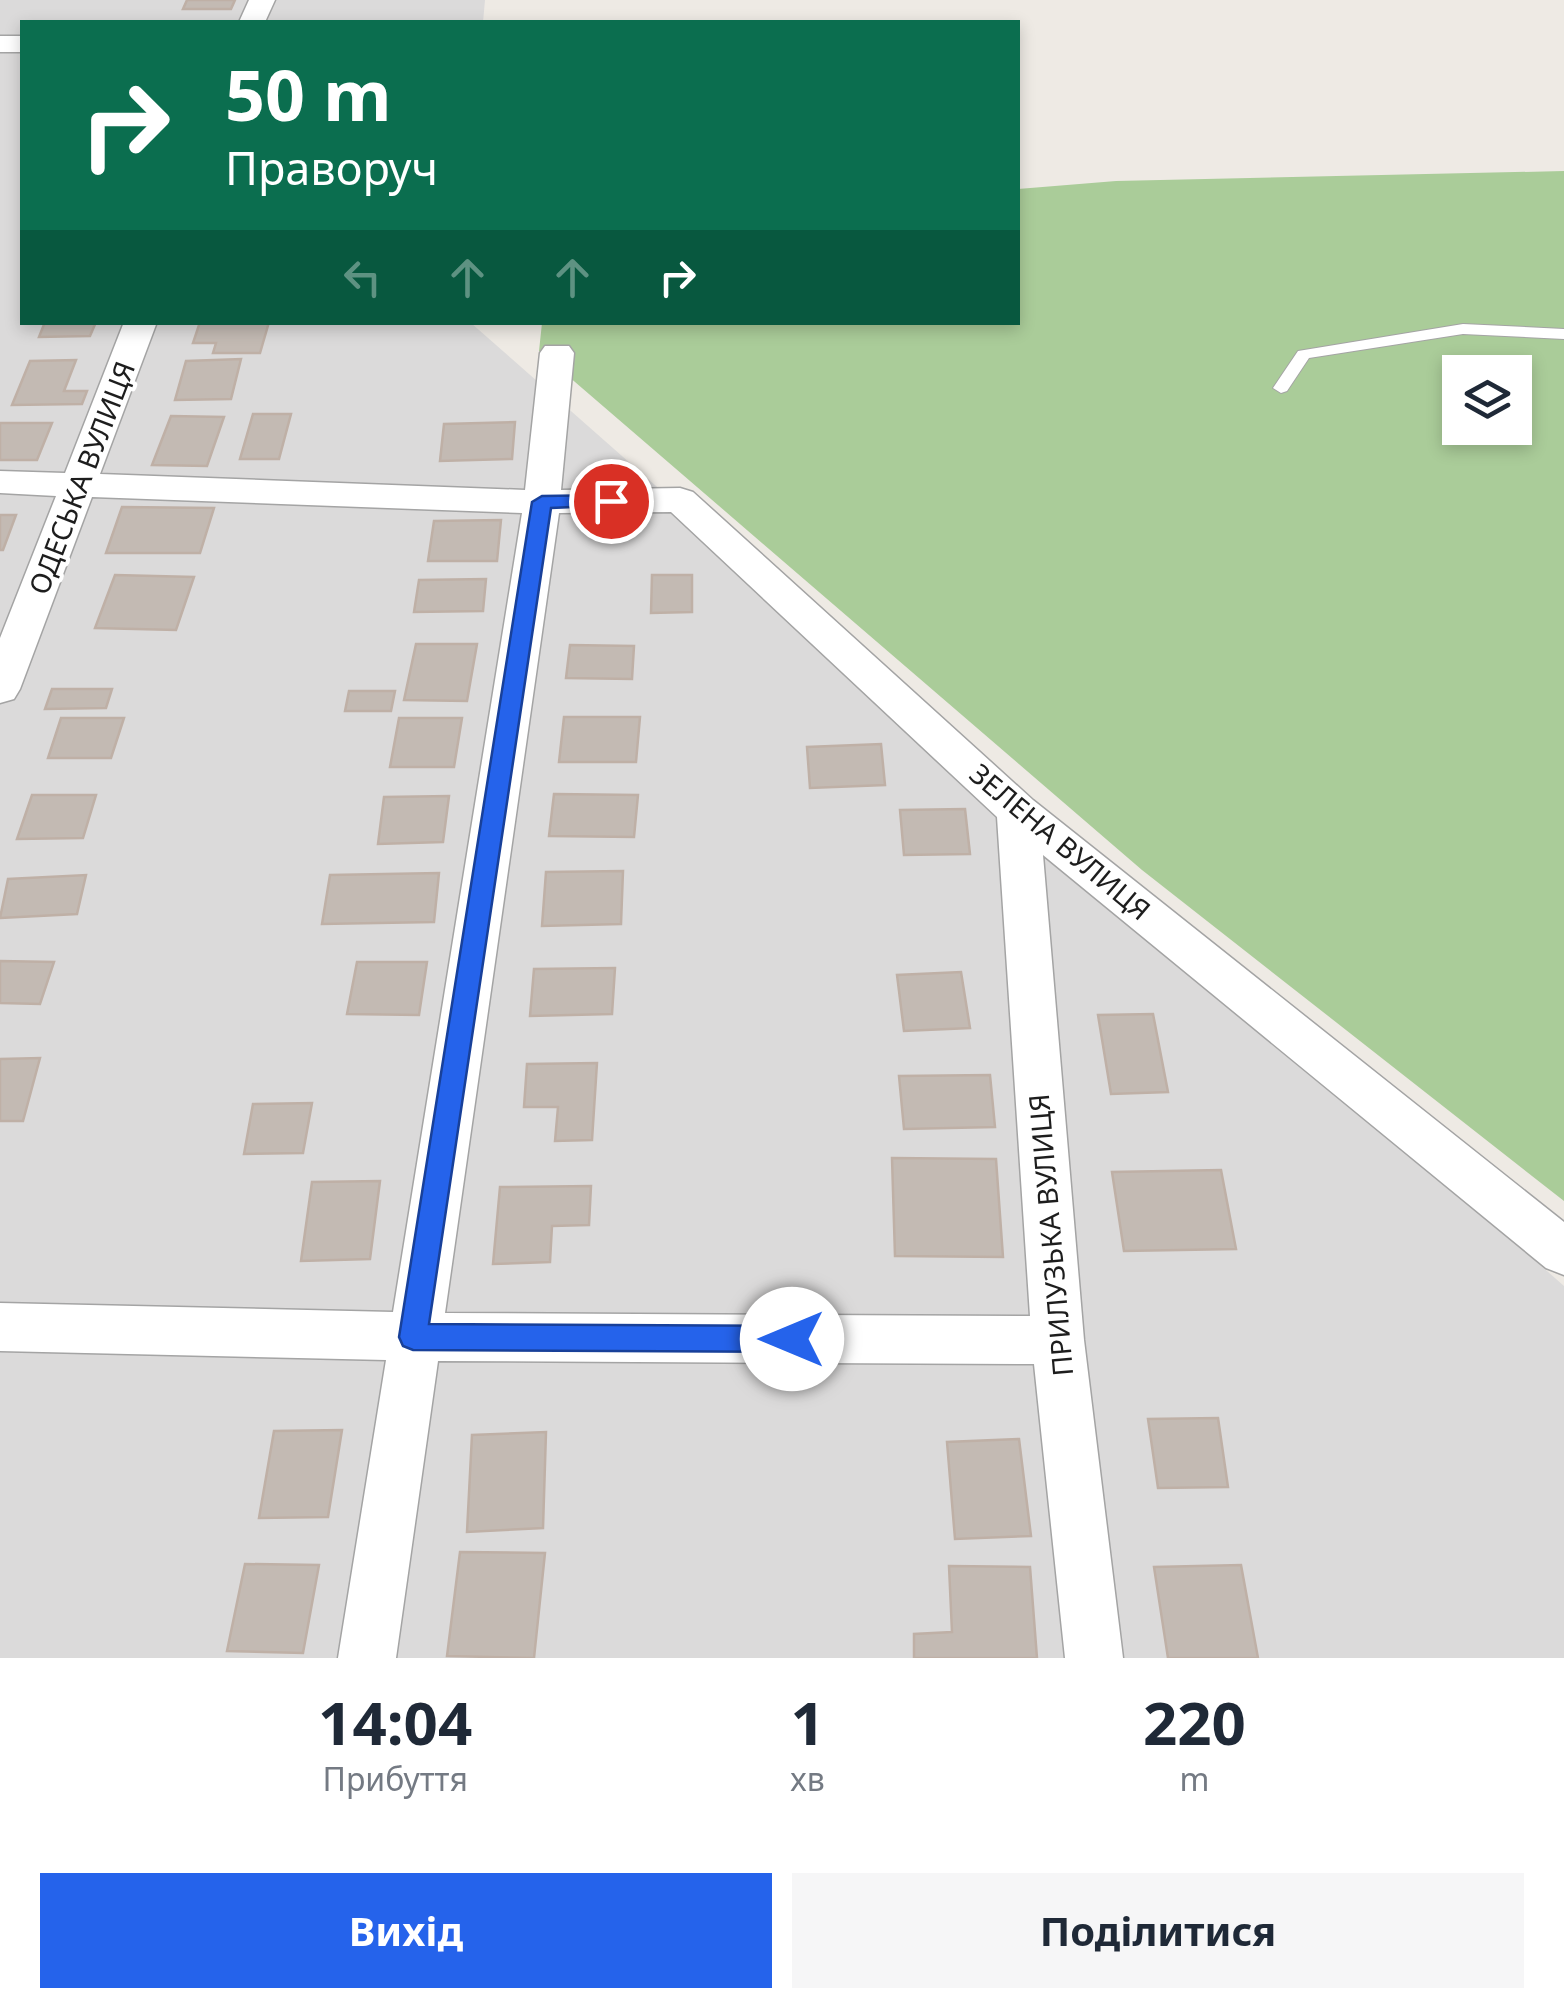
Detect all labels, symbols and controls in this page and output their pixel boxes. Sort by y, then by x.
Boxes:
text: 50 m [225,46,392,142]
icon: right [60,60,190,190]
text: Праворуч [225,137,438,198]
icon: left [335,250,390,305]
icon: ahead [440,250,495,305]
icon: ahead [545,250,600,305]
icon: right [650,250,705,305]
map controls [1442,355,1532,445]
button: layers [1442,355,1532,445]
street label: ОДЕСЬКА ВУЛИЦЯ [19,356,143,600]
pin [569,459,654,544]
icon: arrive [584,474,639,529]
street label: ЗЕЛЕНА ВУЛИЦЯ [962,754,1159,928]
street label: ПРИЛУЗЬКА ВУЛИЦЯ [1019,1092,1081,1378]
position arrow [740,1287,844,1391]
text: 14:04 [318,1681,472,1763]
text: 1 [790,1681,825,1763]
text: 220 [1143,1681,1246,1763]
text: Прибуття [322,1757,468,1800]
text: хв [790,1757,825,1800]
text: m [1179,1757,1209,1800]
button: Вихід [40,1873,772,1988]
button: Поділитися [792,1873,1524,1988]

